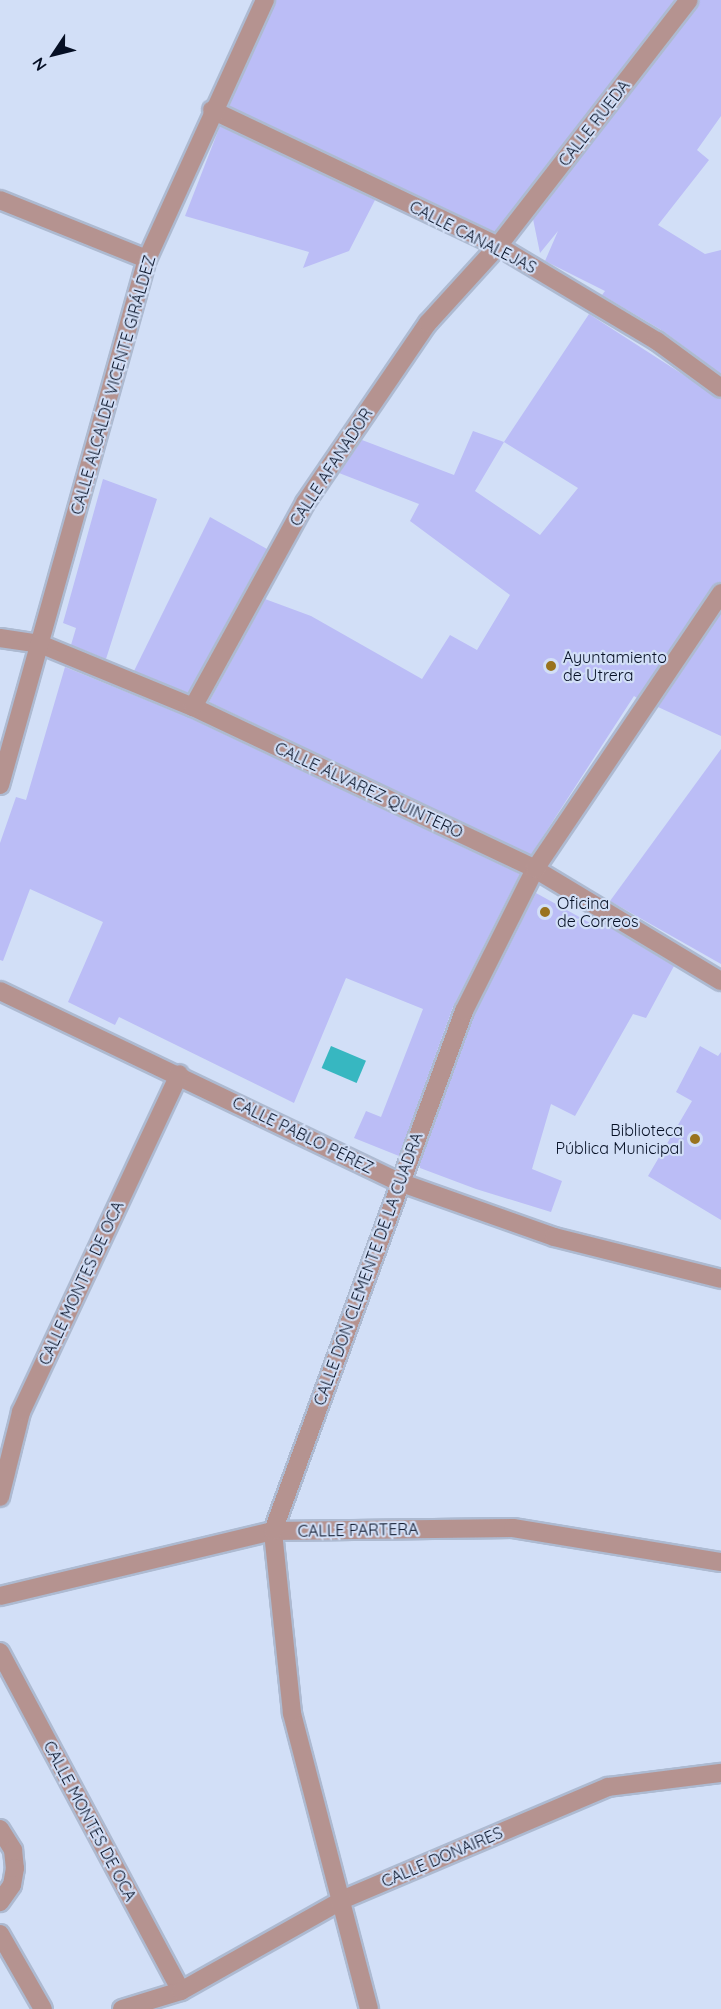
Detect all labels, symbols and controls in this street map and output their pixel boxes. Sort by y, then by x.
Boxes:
north arrow [24,24,84,84]
text: N [28,54,51,75]
street label: CALLE RUEDA [554,76,634,170]
street label: CALLE CANALEJAS [406,197,540,277]
street label: CALLE ALCALDE VICENTE GIRÁLDEZ [67,253,159,517]
street label: CALLE AFANADOR [286,404,376,530]
place label: Ayuntamiento de Utrera [563,647,667,685]
marker: Ayuntamiento de Utrera [544,659,558,673]
street label: CALLE ÁLVAREZ QUINTERO [272,738,466,842]
place label: Oficina de Correos [557,893,638,931]
marker: Oficina de Correos [538,905,552,919]
street label: CALLE PABLO PÉREZ [229,1092,377,1178]
place label: Biblioteca Pública Municipal [555,1120,683,1158]
street label: CALLE DON CLEMENTE DE LA CUADRA [310,1130,426,1408]
marker: Biblioteca Pública Municipal [688,1132,702,1146]
street label: CALLE MONTES DE OCA [35,1198,127,1368]
street label: CALLE PARTERA [297,1519,419,1541]
street label: CALLE MONTES DE OCA [40,1738,140,1904]
street label: CALLE DONAIRES [378,1823,506,1891]

